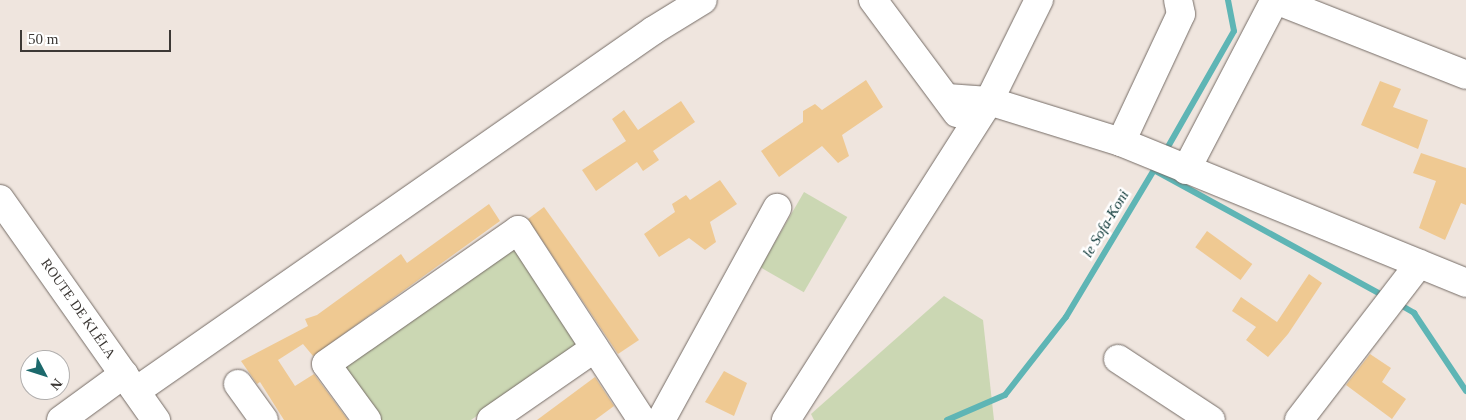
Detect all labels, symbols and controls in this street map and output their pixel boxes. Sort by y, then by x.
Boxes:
scale bar [22,20,174,52]
text: 50 m [28,31,58,47]
water label: le Sofa-Koni [1079,187,1133,261]
street label: ROUTE DE KLÉLA [37,256,119,362]
north arrow [20,350,70,400]
text: N [47,376,65,393]

